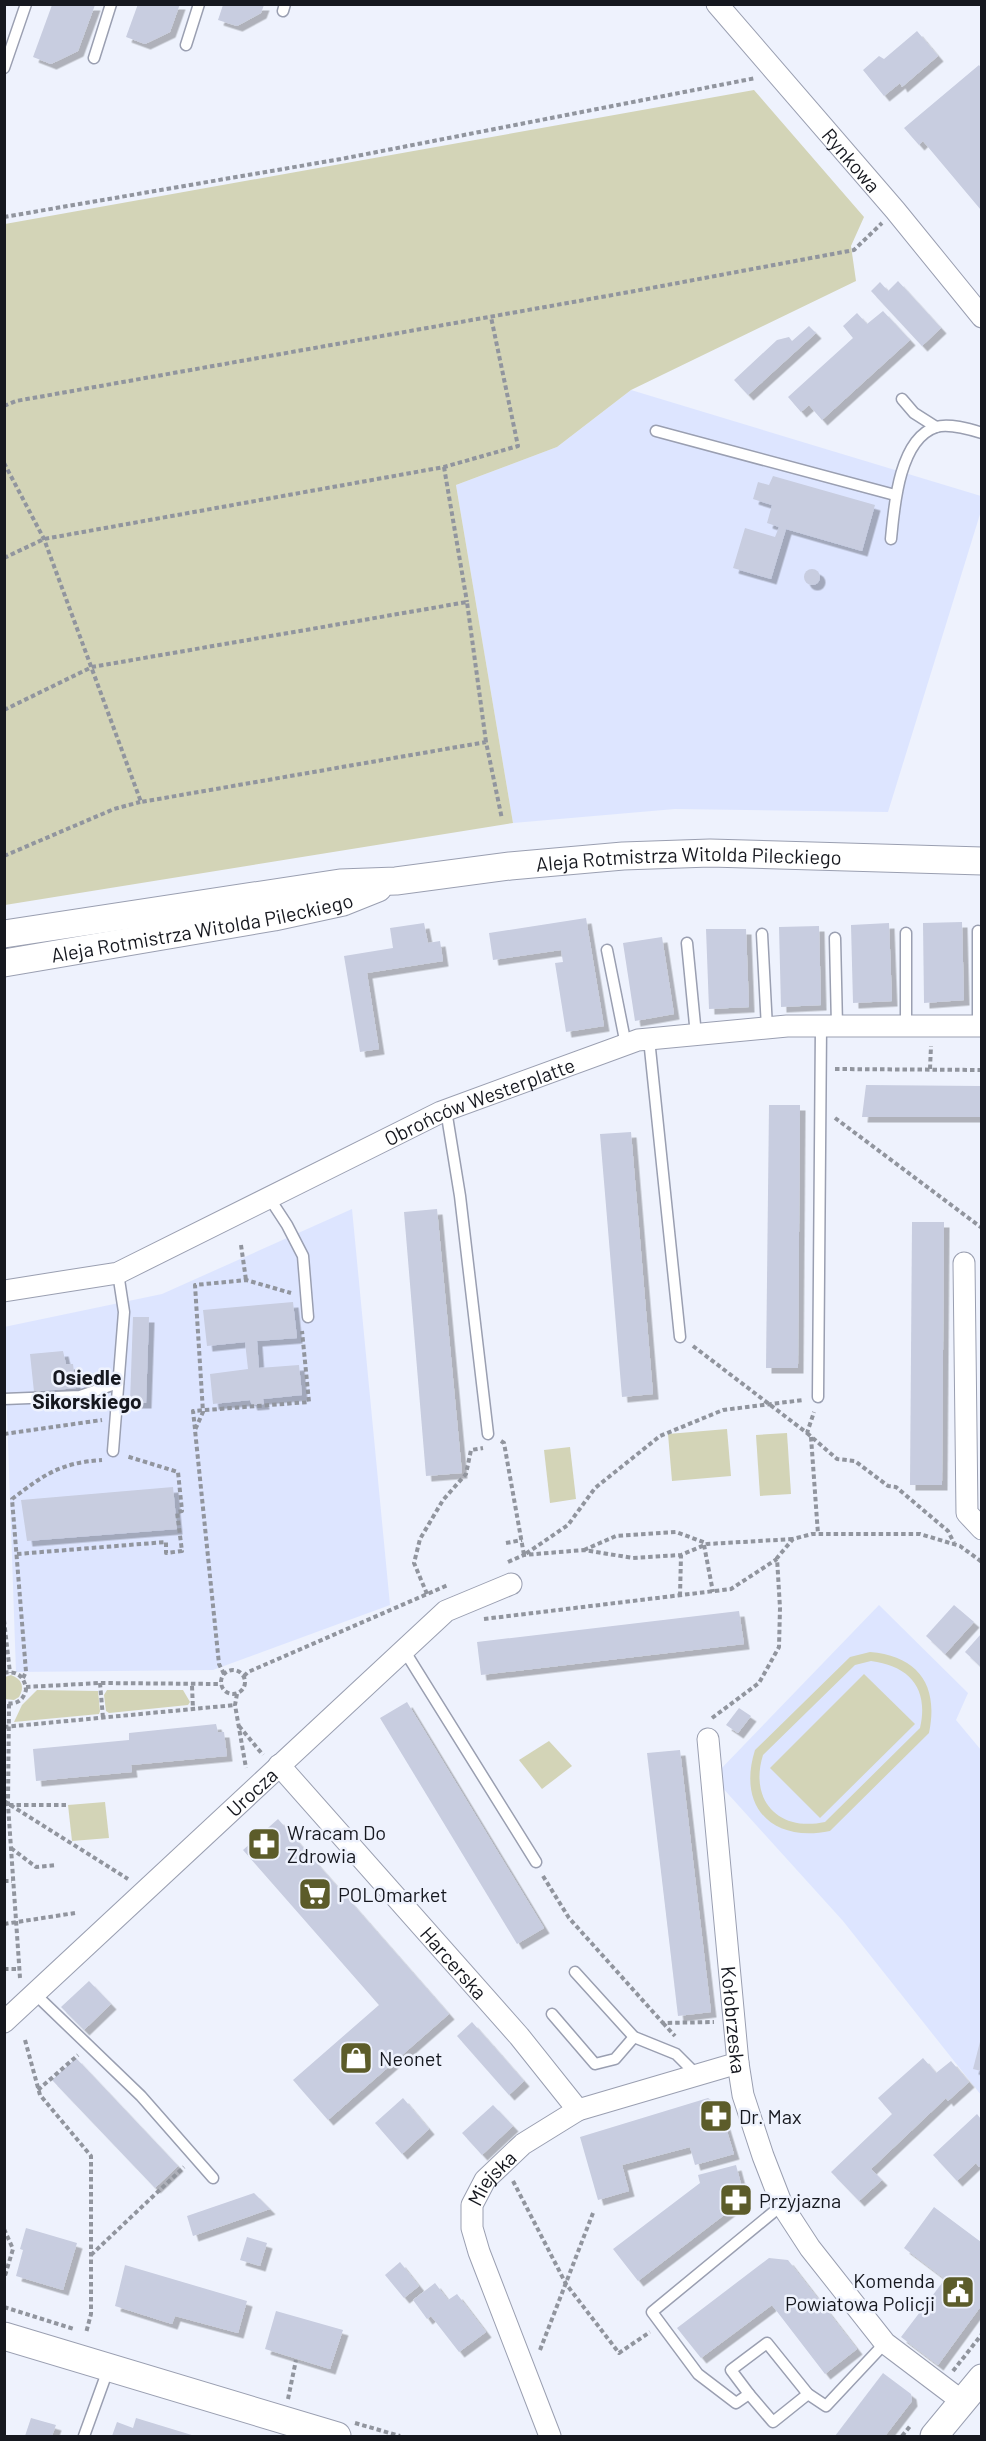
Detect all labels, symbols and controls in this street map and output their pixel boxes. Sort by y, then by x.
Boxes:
street label: Rynkowa [817,123,886,197]
street label: Aleja Rotmistrza Witolda Pileckiego [535,841,842,876]
street label: Aleja Rotmistrza Witolda Pileckiego [49,887,356,967]
street label: Obrońców Westerplatte [380,1052,578,1150]
district label: Osiedle Sikorskiego [32,1364,142,1413]
street label: Urocza [221,1762,282,1821]
place label: Wracam Do Zdrowia [287,1820,386,1867]
pharmacy icon: Wracam Do Zdrowia [246,1826,282,1862]
supermarket icon: POLOmarket [297,1876,333,1912]
place label: POLOmarket [338,1882,448,1906]
street label: Harcerska [416,1922,492,2004]
street label: Kołobrzeska [717,1965,751,2075]
shop icon: Neonet [338,2040,374,2076]
place label: Neonet [379,2046,443,2070]
pharmacy icon: Dr. Max [698,2098,734,2134]
place label: Dr. Max [739,2104,802,2128]
street label: Miejska [462,2145,521,2209]
pharmacy icon: Przyjazna [718,2182,754,2218]
place label: Przyjazna [759,2188,841,2212]
place label: Komenda Powiatowa Policji [785,2268,935,2315]
public building icon: Komenda Powiatowa Policji [940,2274,976,2310]

